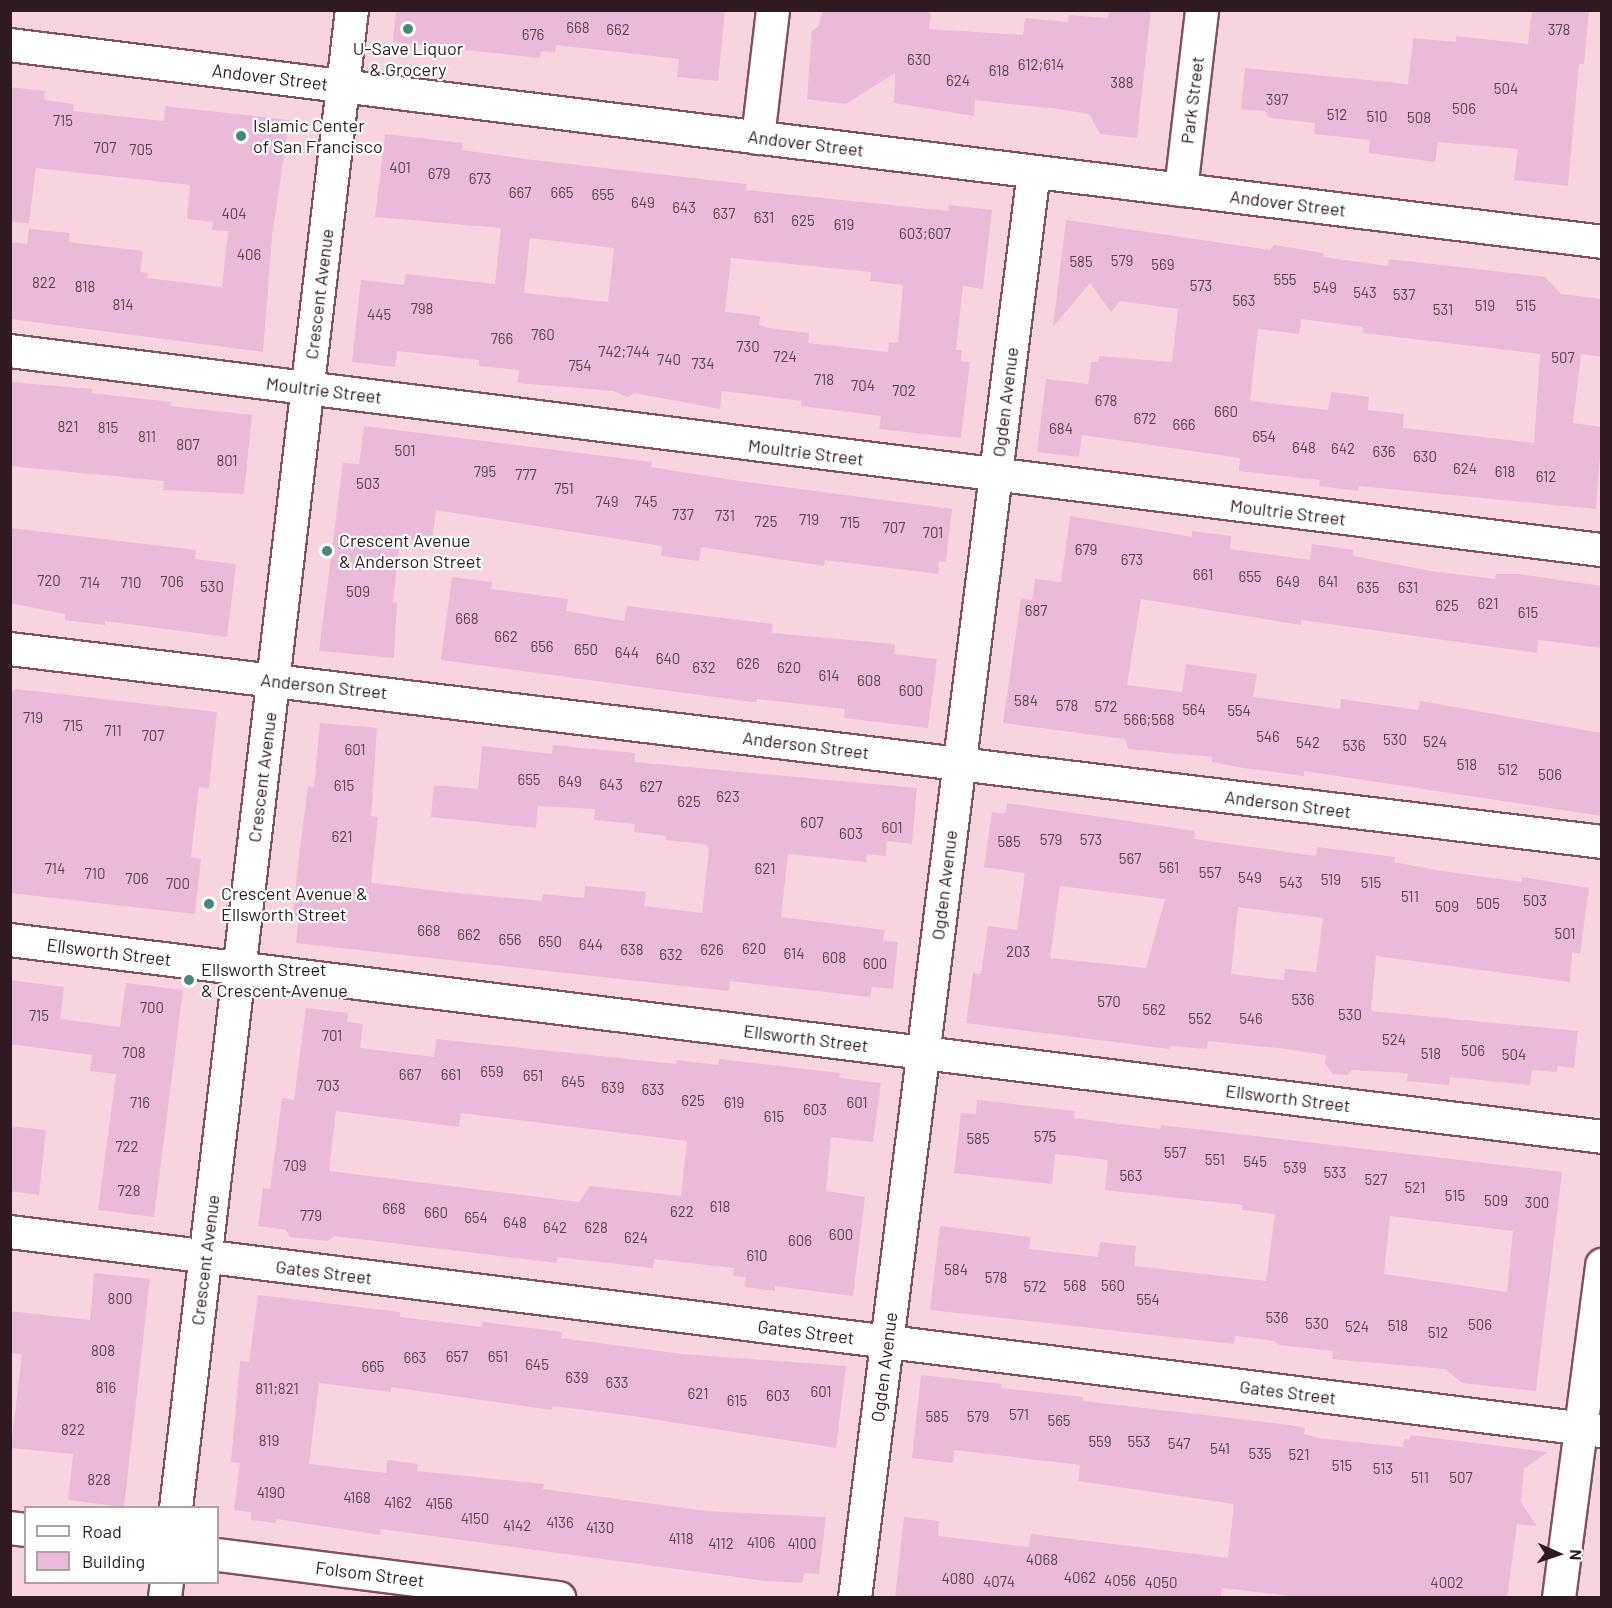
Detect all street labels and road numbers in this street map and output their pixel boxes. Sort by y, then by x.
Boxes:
street label: Park Street [1176,55,1208,145]
street label: Andover Street [211,59,329,95]
street label: Andover Street [747,125,865,161]
street label: Andover Street [1229,185,1347,221]
street label: Crescent Avenue [300,227,338,361]
street label: Ogden Avenue [988,346,1022,458]
street label: Moultrie Street [265,372,383,408]
street label: Moultrie Street [747,434,865,470]
street label: Moultrie Street [1229,494,1347,530]
street label: Anderson Street [260,669,388,703]
street label: Crescent Avenue [243,710,281,844]
street label: Anderson Street [741,727,871,763]
street label: Anderson Street [1223,786,1353,822]
street label: Ogden Avenue [927,829,961,941]
street label: Ellsworth Street [45,934,173,970]
street label: Ellsworth Street [742,1020,870,1056]
street label: Ellsworth Street [1224,1080,1352,1116]
street label: Crescent Avenue [186,1193,224,1327]
street label: Gates Street [274,1255,374,1289]
street label: Ogden Avenue [867,1311,901,1423]
street label: Gates Street [756,1315,856,1349]
street label: Gates Street [1238,1375,1338,1409]
street label: Folsom Street [314,1557,426,1591]

